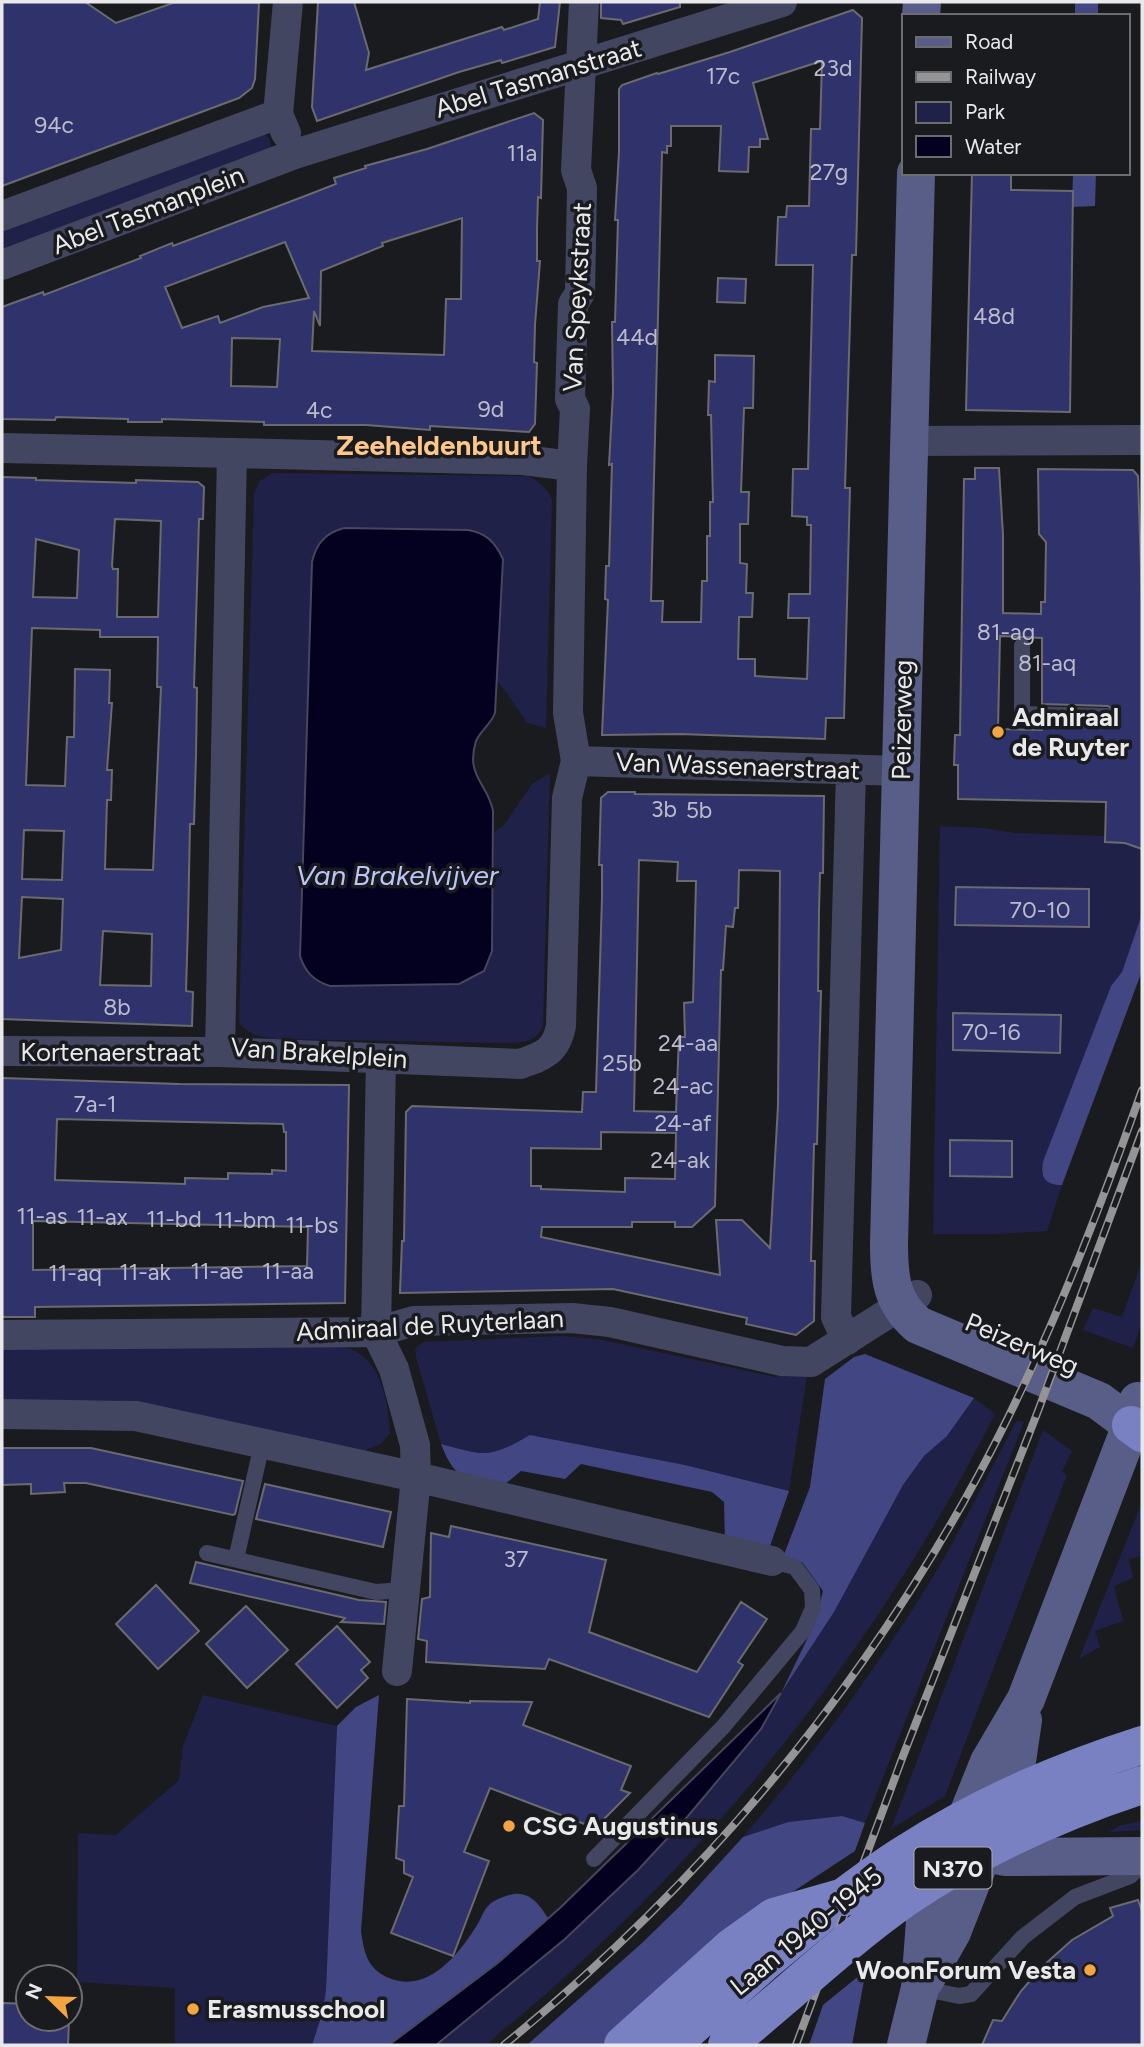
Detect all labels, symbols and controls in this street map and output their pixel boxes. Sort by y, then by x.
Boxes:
legend [902,14,1130,175]
text: Road [965,29,1013,54]
street label: Abel Tasmanstraat [431,31,645,125]
house number: 23d [814,54,852,82]
house number: 17c [706,62,740,90]
text: Railway [965,64,1036,89]
text: Park [965,99,1006,124]
house number: 94c [34,111,74,139]
text: Water [965,134,1021,159]
house number: 11a [507,139,537,167]
house number: 27g [810,158,848,186]
street label: Abel Tasmanplein [47,159,249,261]
street label: Van Speykstraat [556,201,598,393]
house number: 48d [973,302,1015,330]
house number: 44d [616,323,658,351]
house number: 9d [478,395,504,423]
house number: 4c [306,396,332,424]
district label: Zeeheldenbuurt [336,428,542,462]
house number: 81-ag [977,618,1035,646]
house number: 81-aq [1018,649,1076,677]
street label: Peizerweg [885,660,919,780]
place label: Admiraal de Ruyter [1012,701,1129,763]
marker: Admiraal de Ruyter [990,724,1006,740]
street label: Van Wassenaerstraat [615,746,861,786]
house number: 3b [651,795,677,823]
house number: 5b [686,796,712,824]
water label: Van Brakelvijver [296,858,500,892]
house number: 70-10 [1010,896,1070,924]
house number: 8b [103,993,131,1021]
house number: 70-16 [961,1018,1021,1046]
house number: 24-aa [658,1029,718,1057]
street label: Van Brakelplein [230,1031,408,1075]
street label: Kortenaerstraat [20,1036,202,1068]
house number: 25b [602,1049,642,1077]
house number: 24-ac [653,1072,713,1100]
house number: 7a-1 [73,1090,117,1118]
house number: 24-af [655,1109,712,1137]
house number: 24-ak [650,1146,711,1174]
house number: 11-as [16,1202,68,1230]
house number: 11-ax [76,1203,128,1231]
house number: 11-bd [146,1205,202,1233]
house number: 11-bm [214,1206,276,1234]
house number: 11-bs [286,1211,338,1239]
house number: 11-ae [191,1257,243,1285]
house number: 11-aa [262,1257,314,1285]
house number: 11-ak [119,1258,172,1286]
house number: 11-aq [48,1259,102,1287]
street label: Admiraal de Ruyterlaan [295,1302,565,1348]
street label: Peizerweg [960,1306,1084,1382]
house number: 37 [504,1545,528,1573]
place label: CSG Augustinus [523,1810,718,1842]
marker: CSG Augustinus [501,1818,517,1834]
road number: N370 [914,1847,992,1888]
street label: Laan 1940-1945 [723,1860,889,2002]
place label: WoonForum Vesta [855,1954,1076,1986]
marker: WoonForum Vesta [1082,1962,1098,1978]
north arrow [14,1963,84,2033]
text: N [20,1980,47,2003]
place label: Erasmusschool [207,1993,385,2025]
marker: Erasmusschool [185,2001,201,2017]

